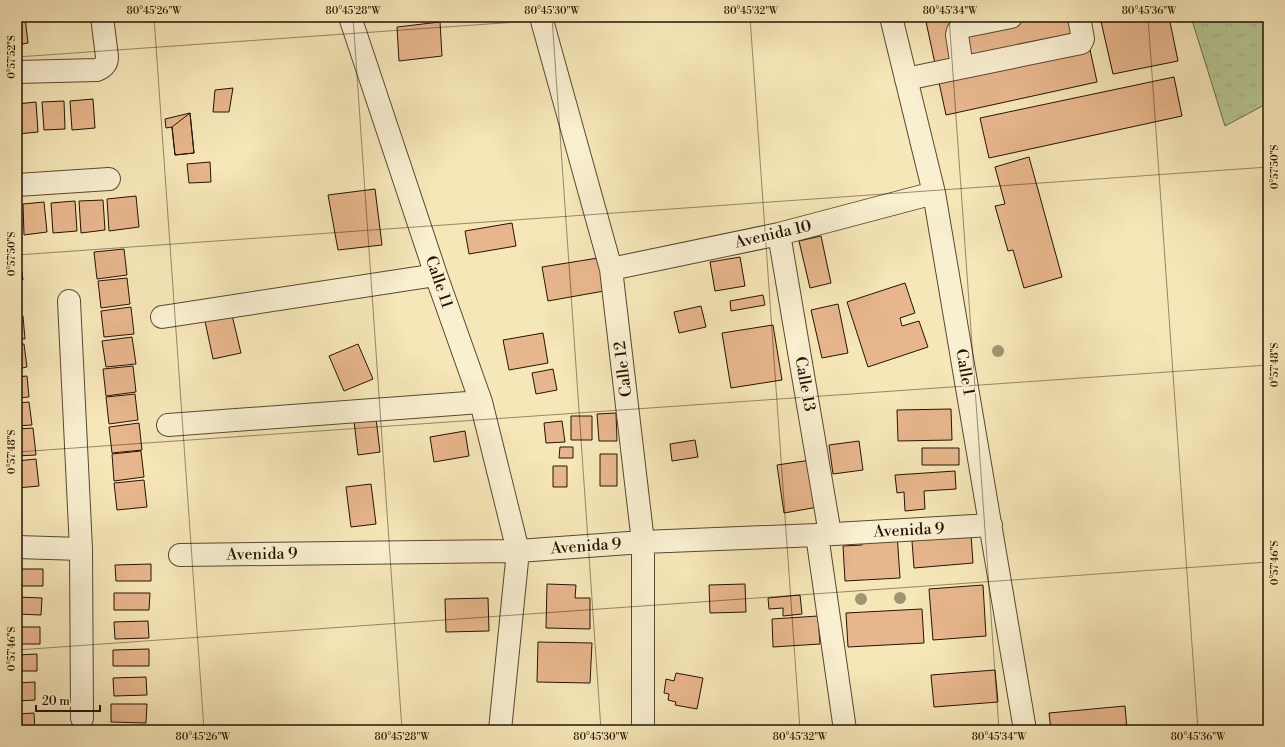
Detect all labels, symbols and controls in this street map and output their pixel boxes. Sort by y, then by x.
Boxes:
text: 80°45'26"W [127,5,182,17]
text: 80°45'28"W [326,5,381,17]
text: 80°45'30"W [524,5,581,17]
text: 80°45'32"W [724,5,779,17]
text: 80°45'34"W [923,5,978,17]
text: 80°45'36"W [1122,5,1177,17]
text: 0°57'52"S [6,35,18,79]
text: 0°57'50"S [1269,144,1281,189]
street label: Avenida 10 [732,215,813,253]
text: 0°57'50"S [6,231,18,276]
street label: Calle 11 [421,253,457,311]
street label: Calle 12 [610,340,636,398]
text: 0°57'48"S [1269,343,1281,387]
street label: Calle 1 [951,347,979,397]
street label: Calle 13 [790,355,820,413]
text: 0°57'48"S [6,430,18,474]
street label: Avenida 9 [872,518,945,542]
street label: Avenida 9 [549,534,622,559]
text: 0°57'46"S [1269,541,1281,585]
street label: Avenida 9 [225,543,298,565]
text: 0°57'46"S [6,627,18,671]
scale bar [36,687,100,713]
text: 20 m [42,694,70,709]
text: 80°45'26"W [176,731,231,743]
text: 80°45'28"W [375,731,430,743]
text: 80°45'30"W [573,731,630,743]
text: 80°45'32"W [773,731,828,743]
text: 80°45'34"W [972,731,1027,743]
text: 80°45'36"W [1171,731,1226,743]

